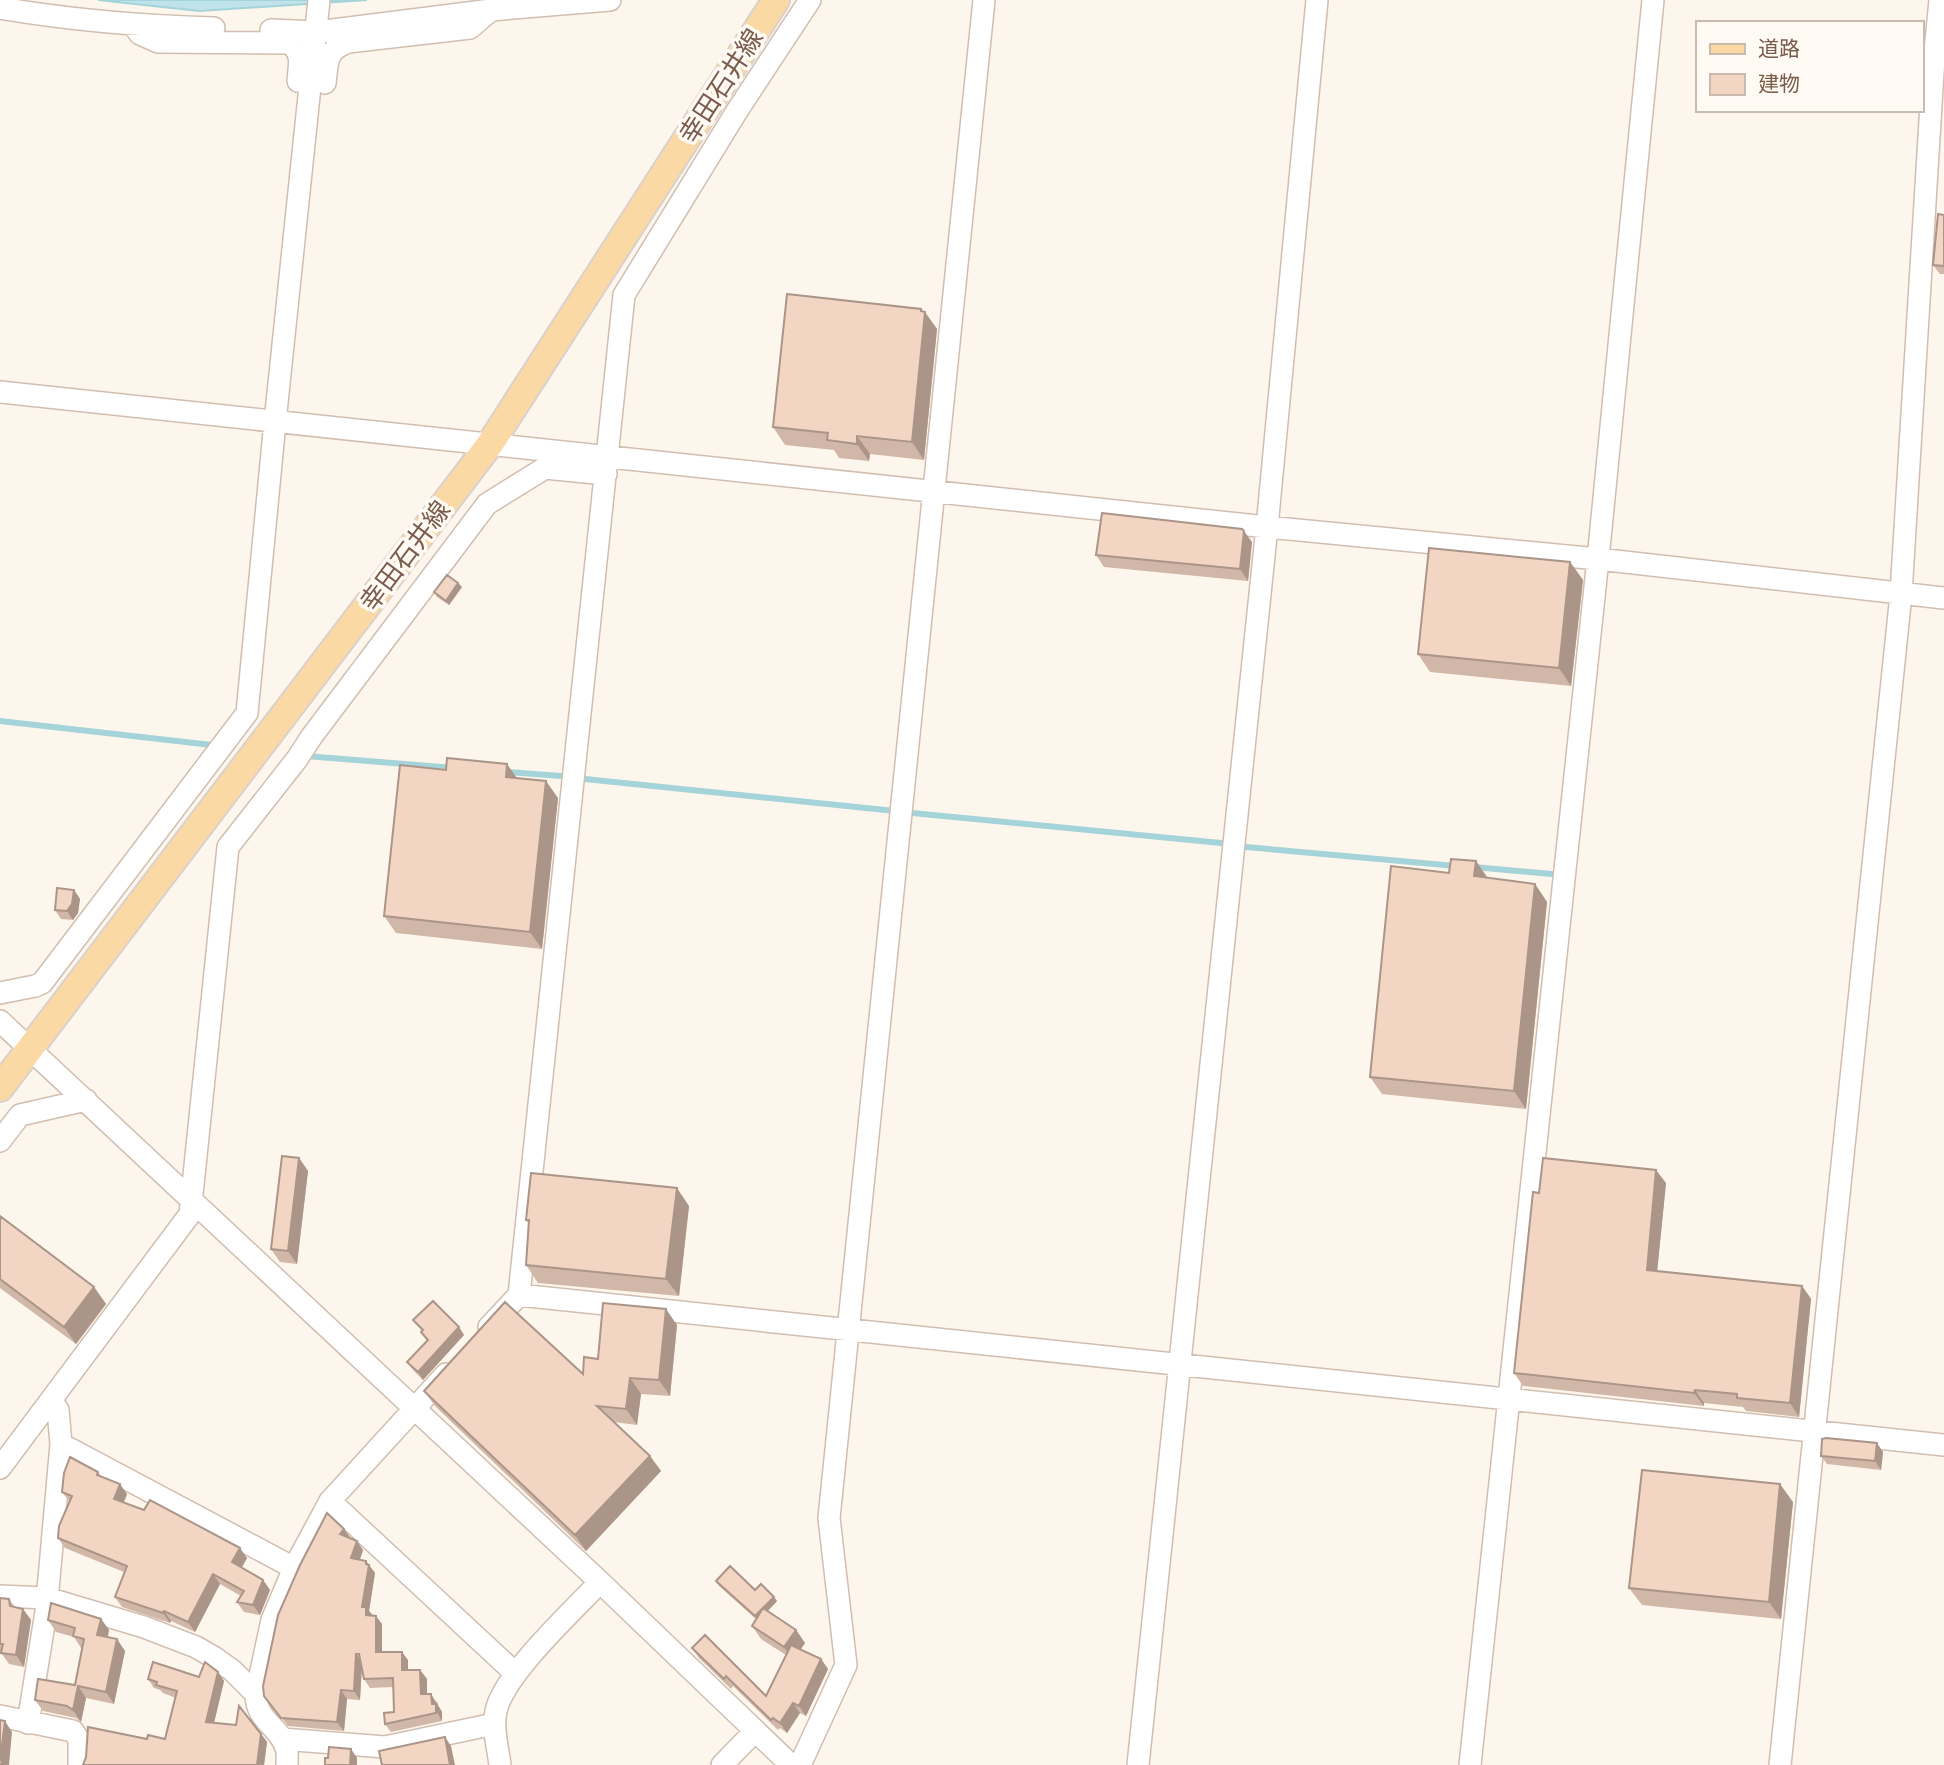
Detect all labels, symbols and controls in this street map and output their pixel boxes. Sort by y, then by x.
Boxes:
legend [1696,21,1923,112]
street label: 幸田石井線 [672,23,770,149]
text: 道路 [1758,36,1800,61]
text: 建物 [1758,71,1800,96]
street label: 幸田石井線 [353,494,457,618]

